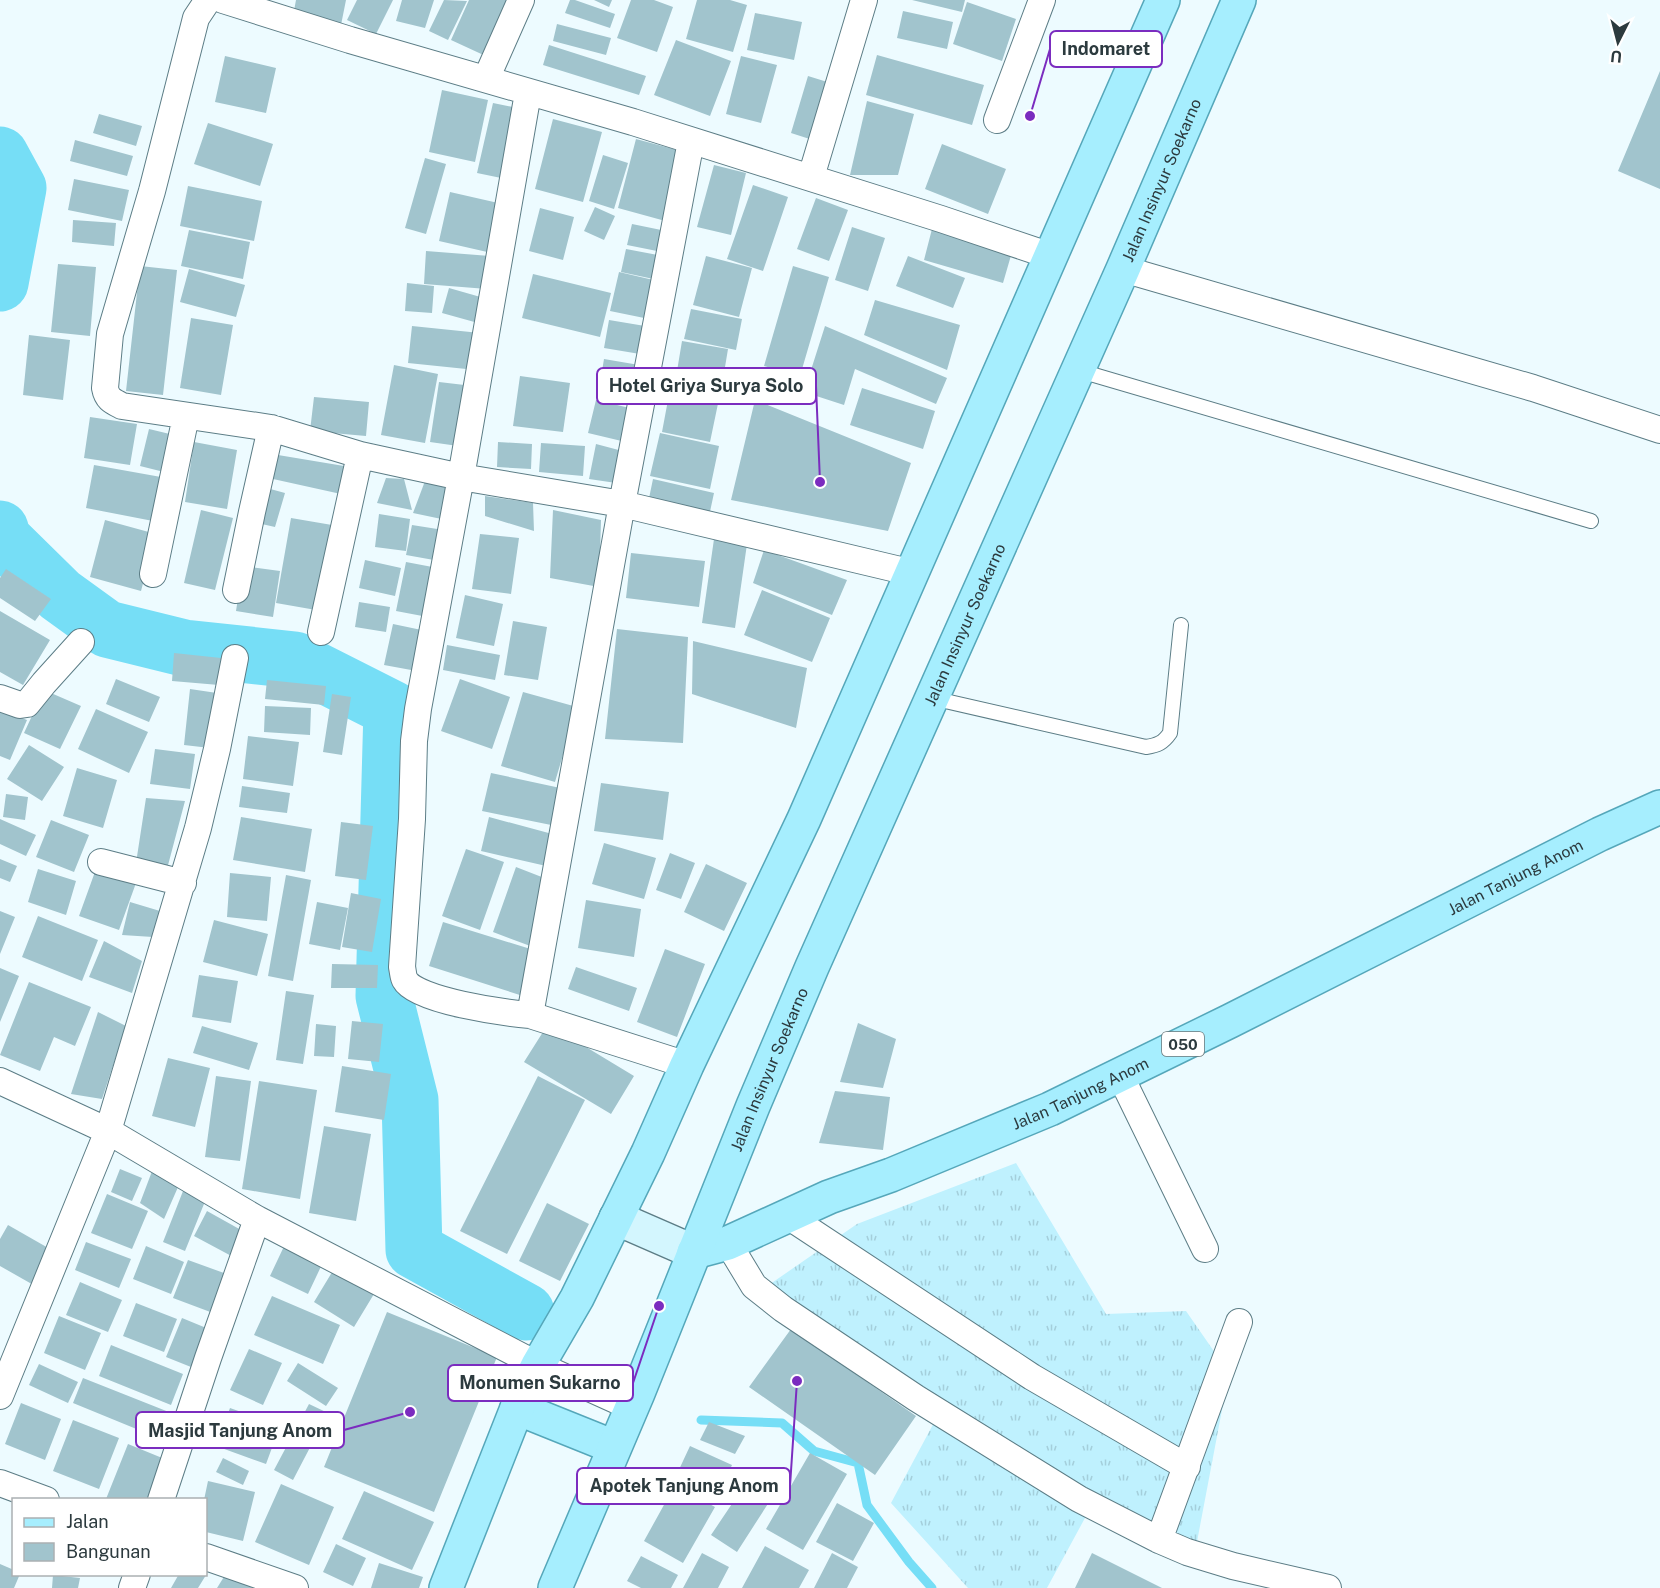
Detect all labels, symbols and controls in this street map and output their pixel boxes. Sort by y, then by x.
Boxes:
north arrow [1588,12,1648,72]
callout: Indomaret [1050,31,1162,67]
text: Indomaret [1062,38,1150,59]
text: U [1610,46,1623,66]
street label: Jalan Insinyur Soekarno [1118,96,1205,265]
callout: Hotel Griya Surya Solo [597,368,816,404]
text: Hotel Griya Surya Solo [609,375,803,396]
street label: Jalan Insinyur Soekarno [920,540,1009,709]
street label: Jalan Tanjung Anom [1445,835,1586,919]
street label: Jalan Insinyur Soekarno [726,985,812,1154]
road number: 050 [1162,1032,1204,1056]
street label: Jalan Tanjung Anom [1009,1053,1151,1133]
callout: Monumen Sukarno [448,1365,633,1401]
text: Monumen Sukarno [459,1372,621,1393]
callout: Masjid Tanjung Anom [136,1412,344,1448]
text: Masjid Tanjung Anom [148,1420,332,1441]
callout: Apotek Tanjung Anom [577,1468,790,1504]
text: Apotek Tanjung Anom [589,1475,779,1496]
legend [12,1498,207,1576]
text: Jalan [66,1511,109,1532]
text: Bangunan [66,1541,151,1562]

